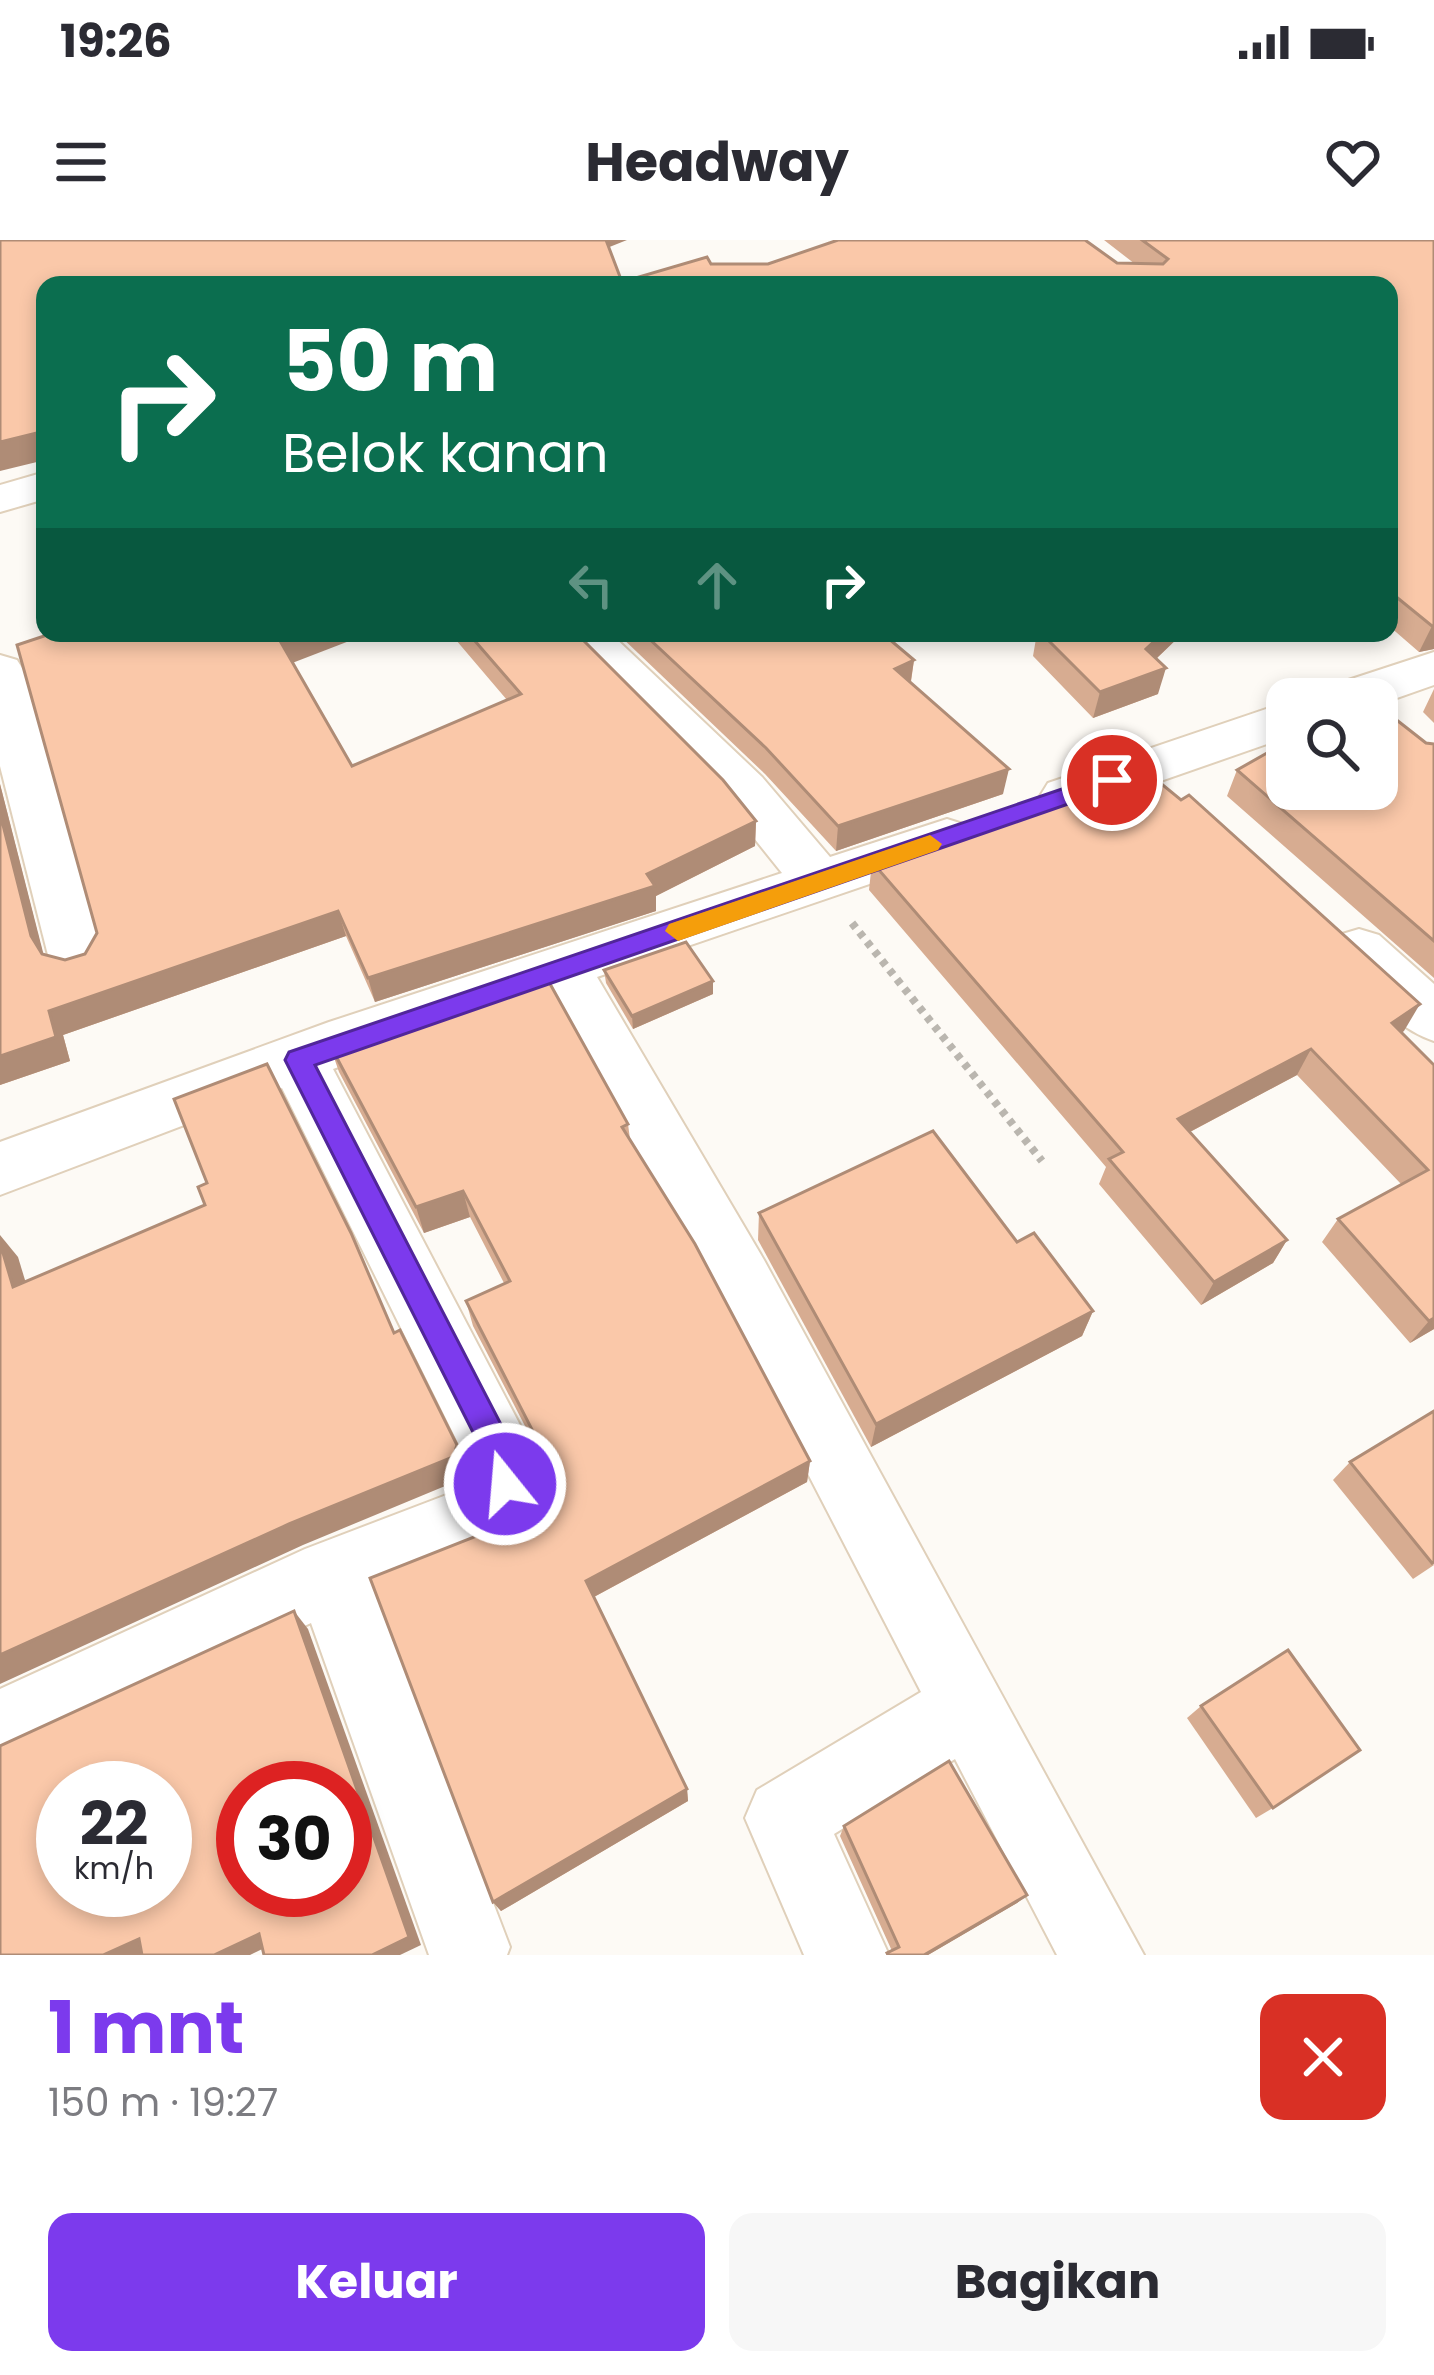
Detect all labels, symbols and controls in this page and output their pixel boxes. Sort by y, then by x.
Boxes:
text: 19:26 [60,10,172,73]
text: Headway [585,124,849,200]
icon: menu [48,129,114,195]
icon: heart [1320,129,1386,195]
text: 50 m [282,303,498,420]
icon: right [84,324,240,480]
text: Belok kanan [282,415,609,491]
icon: left [558,552,624,618]
icon: ahead [684,552,750,618]
icon: right [810,552,876,618]
map controls [1266,678,1398,810]
button: search [1266,678,1398,810]
pin [1061,729,1163,831]
icon: arrive [1079,747,1145,813]
position arrow [442,1421,568,1547]
speed limit sign: 30 [216,1761,372,1917]
text: 22 [80,1782,148,1866]
text: km/h [74,1847,154,1890]
text: 1 mnt [48,1977,244,2078]
button: close [1260,1994,1386,2120]
text: 150 m · 19:27 [48,2075,278,2130]
button: Keluar [48,2213,705,2351]
button: Bagikan [729,2213,1386,2351]

